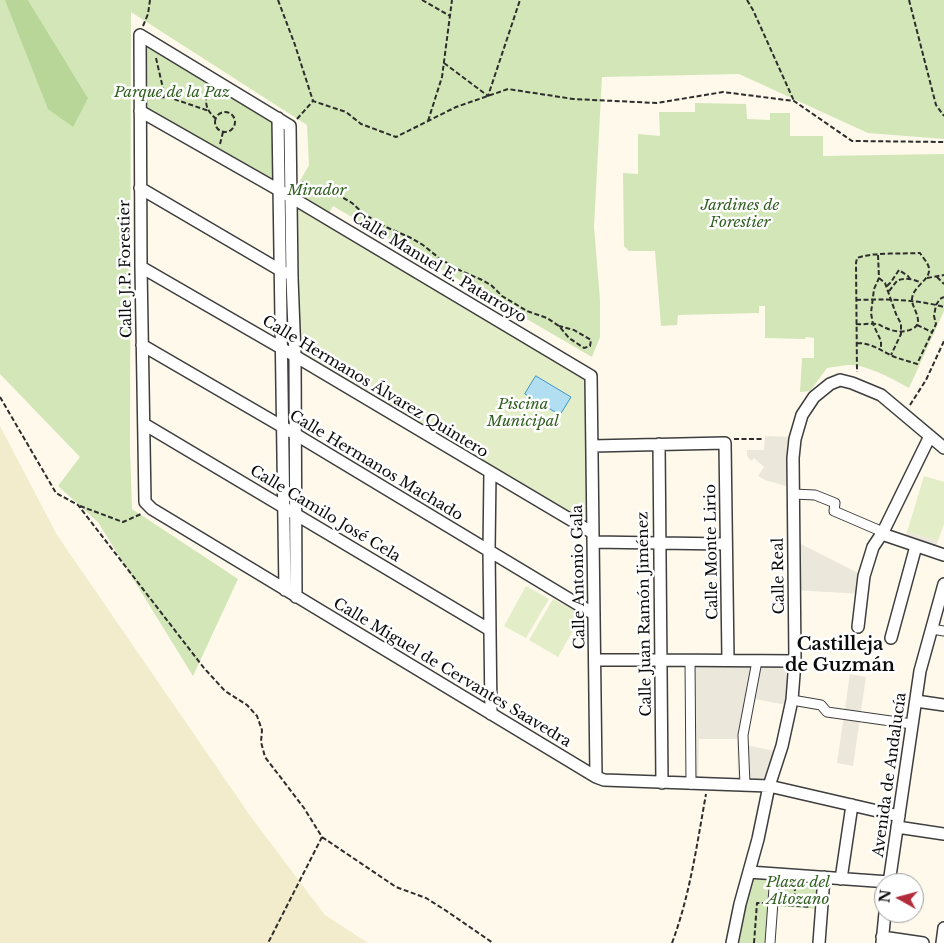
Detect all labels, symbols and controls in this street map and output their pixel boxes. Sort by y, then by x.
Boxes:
park label: Parque de la Paz [114,84,230,102]
park label: Mirador [288,182,346,200]
park label: Jardines de Forestier [701,197,779,232]
street label: Calle J.P. Forestier [116,200,136,338]
street label: Calle Manuel E. Patarroyo [349,209,529,327]
street label: Calle Hermanos Álvarez Quintero [259,312,491,462]
park label: Piscina Municipal [487,396,559,431]
street label: Calle Hermanos Machado [286,407,466,525]
street label: Calle Camilo José Cela [246,462,404,566]
street label: Calle Monte Lirio [702,484,722,620]
street label: Calle Antonio Gala [569,505,589,649]
street label: Calle Juan Ramón Jiménez [634,511,656,717]
street label: Calle Real [769,538,789,614]
street label: Calle Miguel de Cervantes Saavedra [330,595,574,751]
district label: Castilleja de Guzmán [785,634,895,676]
street label: Avenida de Andalucía [870,692,910,858]
north arrow [874,873,924,923]
park label: Plaza del Altozano [766,874,830,909]
text: N [875,889,895,904]

